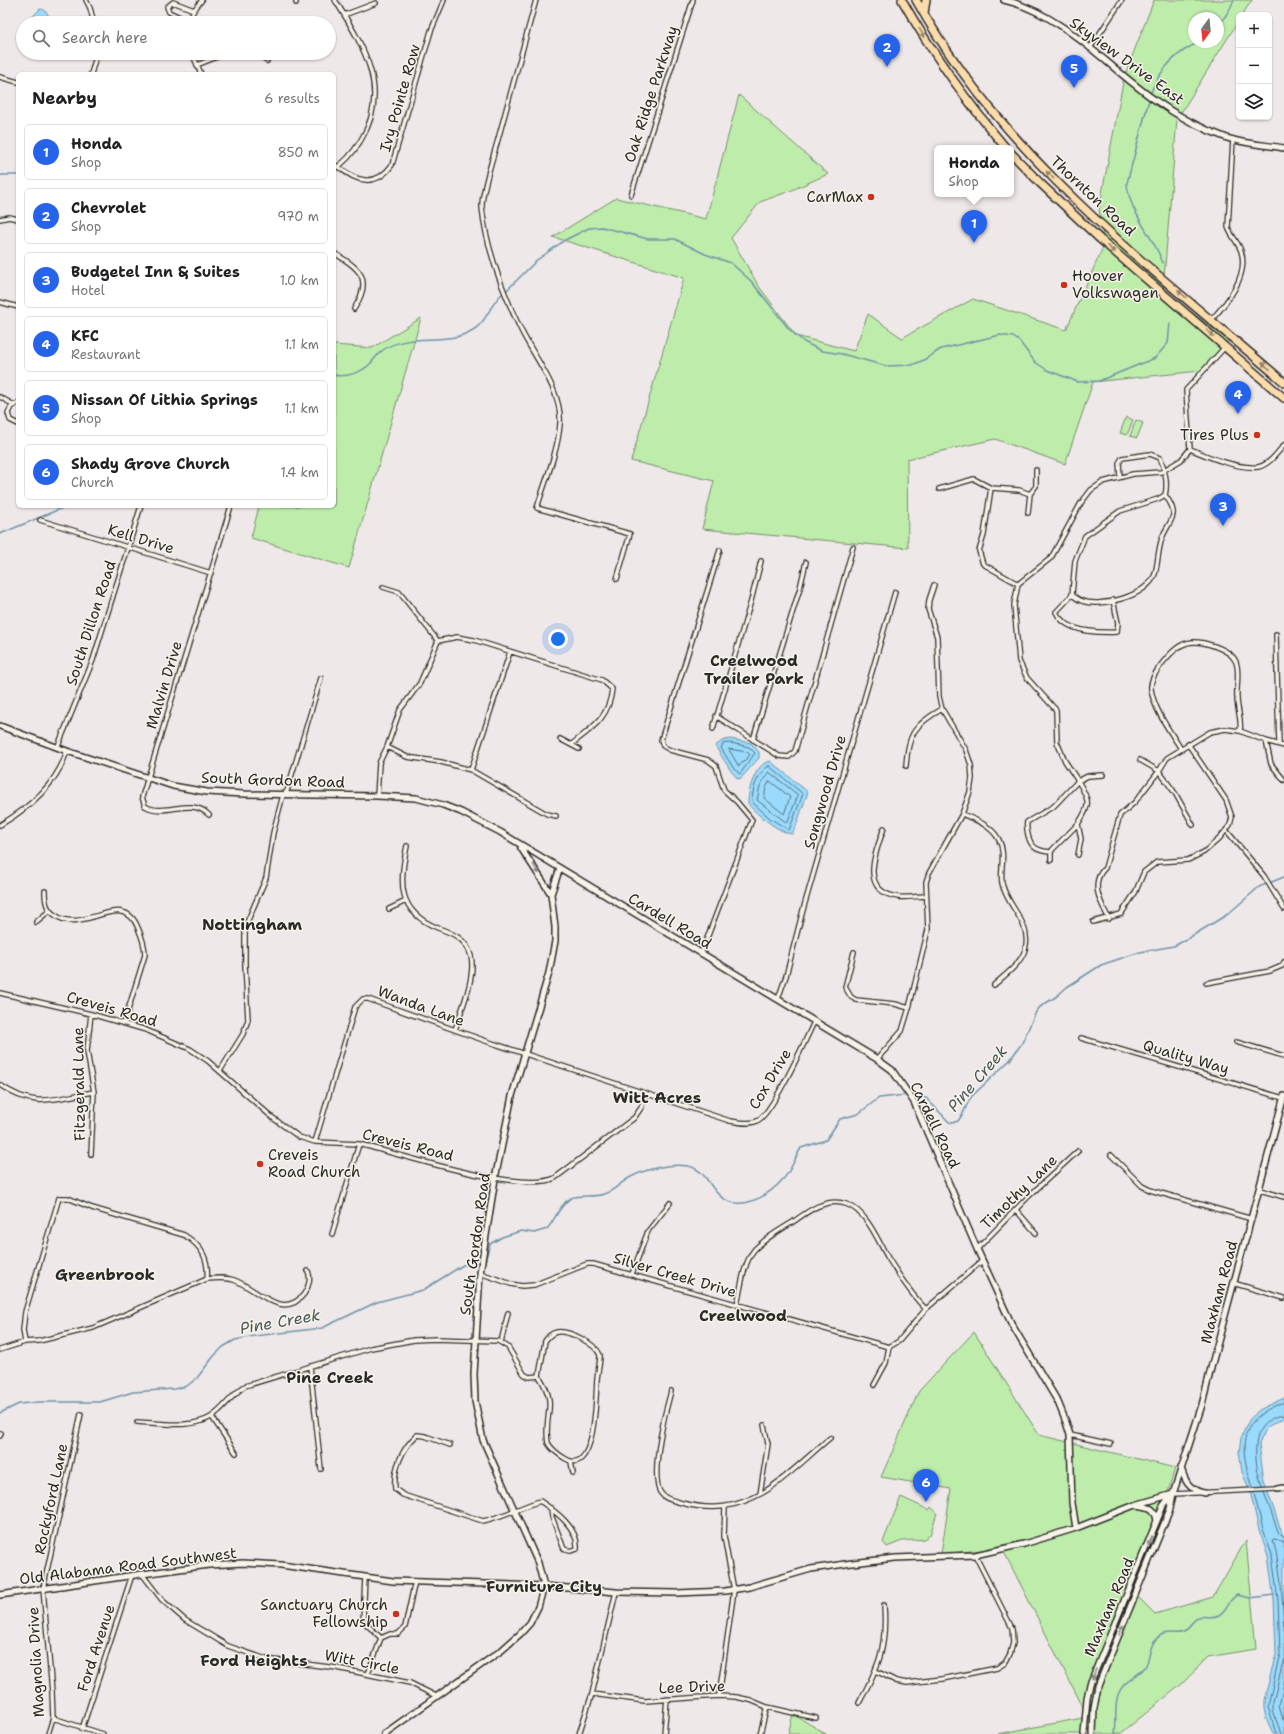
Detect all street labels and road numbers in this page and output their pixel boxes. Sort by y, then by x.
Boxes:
street label: Skyview Drive East [1066,13,1188,109]
street label: Oak Ridge Parkway [619,23,683,165]
street label: Ivy Pointe Row [375,42,425,154]
street label: Thornton Road [1046,151,1140,241]
street label: Kell Drive [105,519,177,559]
street label: South Dillon Road [61,557,121,688]
street label: Malvin Drive [141,639,187,731]
street label: Songwood Drive [799,733,851,851]
street label: South Gordon Road [201,767,346,793]
street label: Cardell Road [625,888,716,954]
street label: Wanda Lane [375,981,467,1031]
street label: Creveis Road [64,987,160,1032]
street label: Fitzgerald Lane [68,1027,90,1141]
street label: Quality Way [1141,1035,1231,1079]
street label: Cox Drive [744,1045,796,1113]
street label: Cardell Road [905,1078,965,1172]
street label: Creveis Road [360,1124,456,1166]
street label: Timothy Lane [976,1150,1062,1234]
street label: South Gordon Road [455,1171,495,1317]
street label: Maxham Road [1196,1238,1242,1346]
street label: Silver Creek Drive [611,1248,739,1302]
street label: Rockyford Lane [29,1442,73,1556]
street label: Old Alabama Road Southwest [18,1543,238,1589]
street label: Maxham Road [1079,1554,1139,1660]
street label: Ford Avenue [72,1602,120,1694]
street label: Magnolia Drive [23,1606,49,1718]
street label: Witt Circle [323,1645,401,1679]
street label: Lee Drive [658,1676,726,1698]

